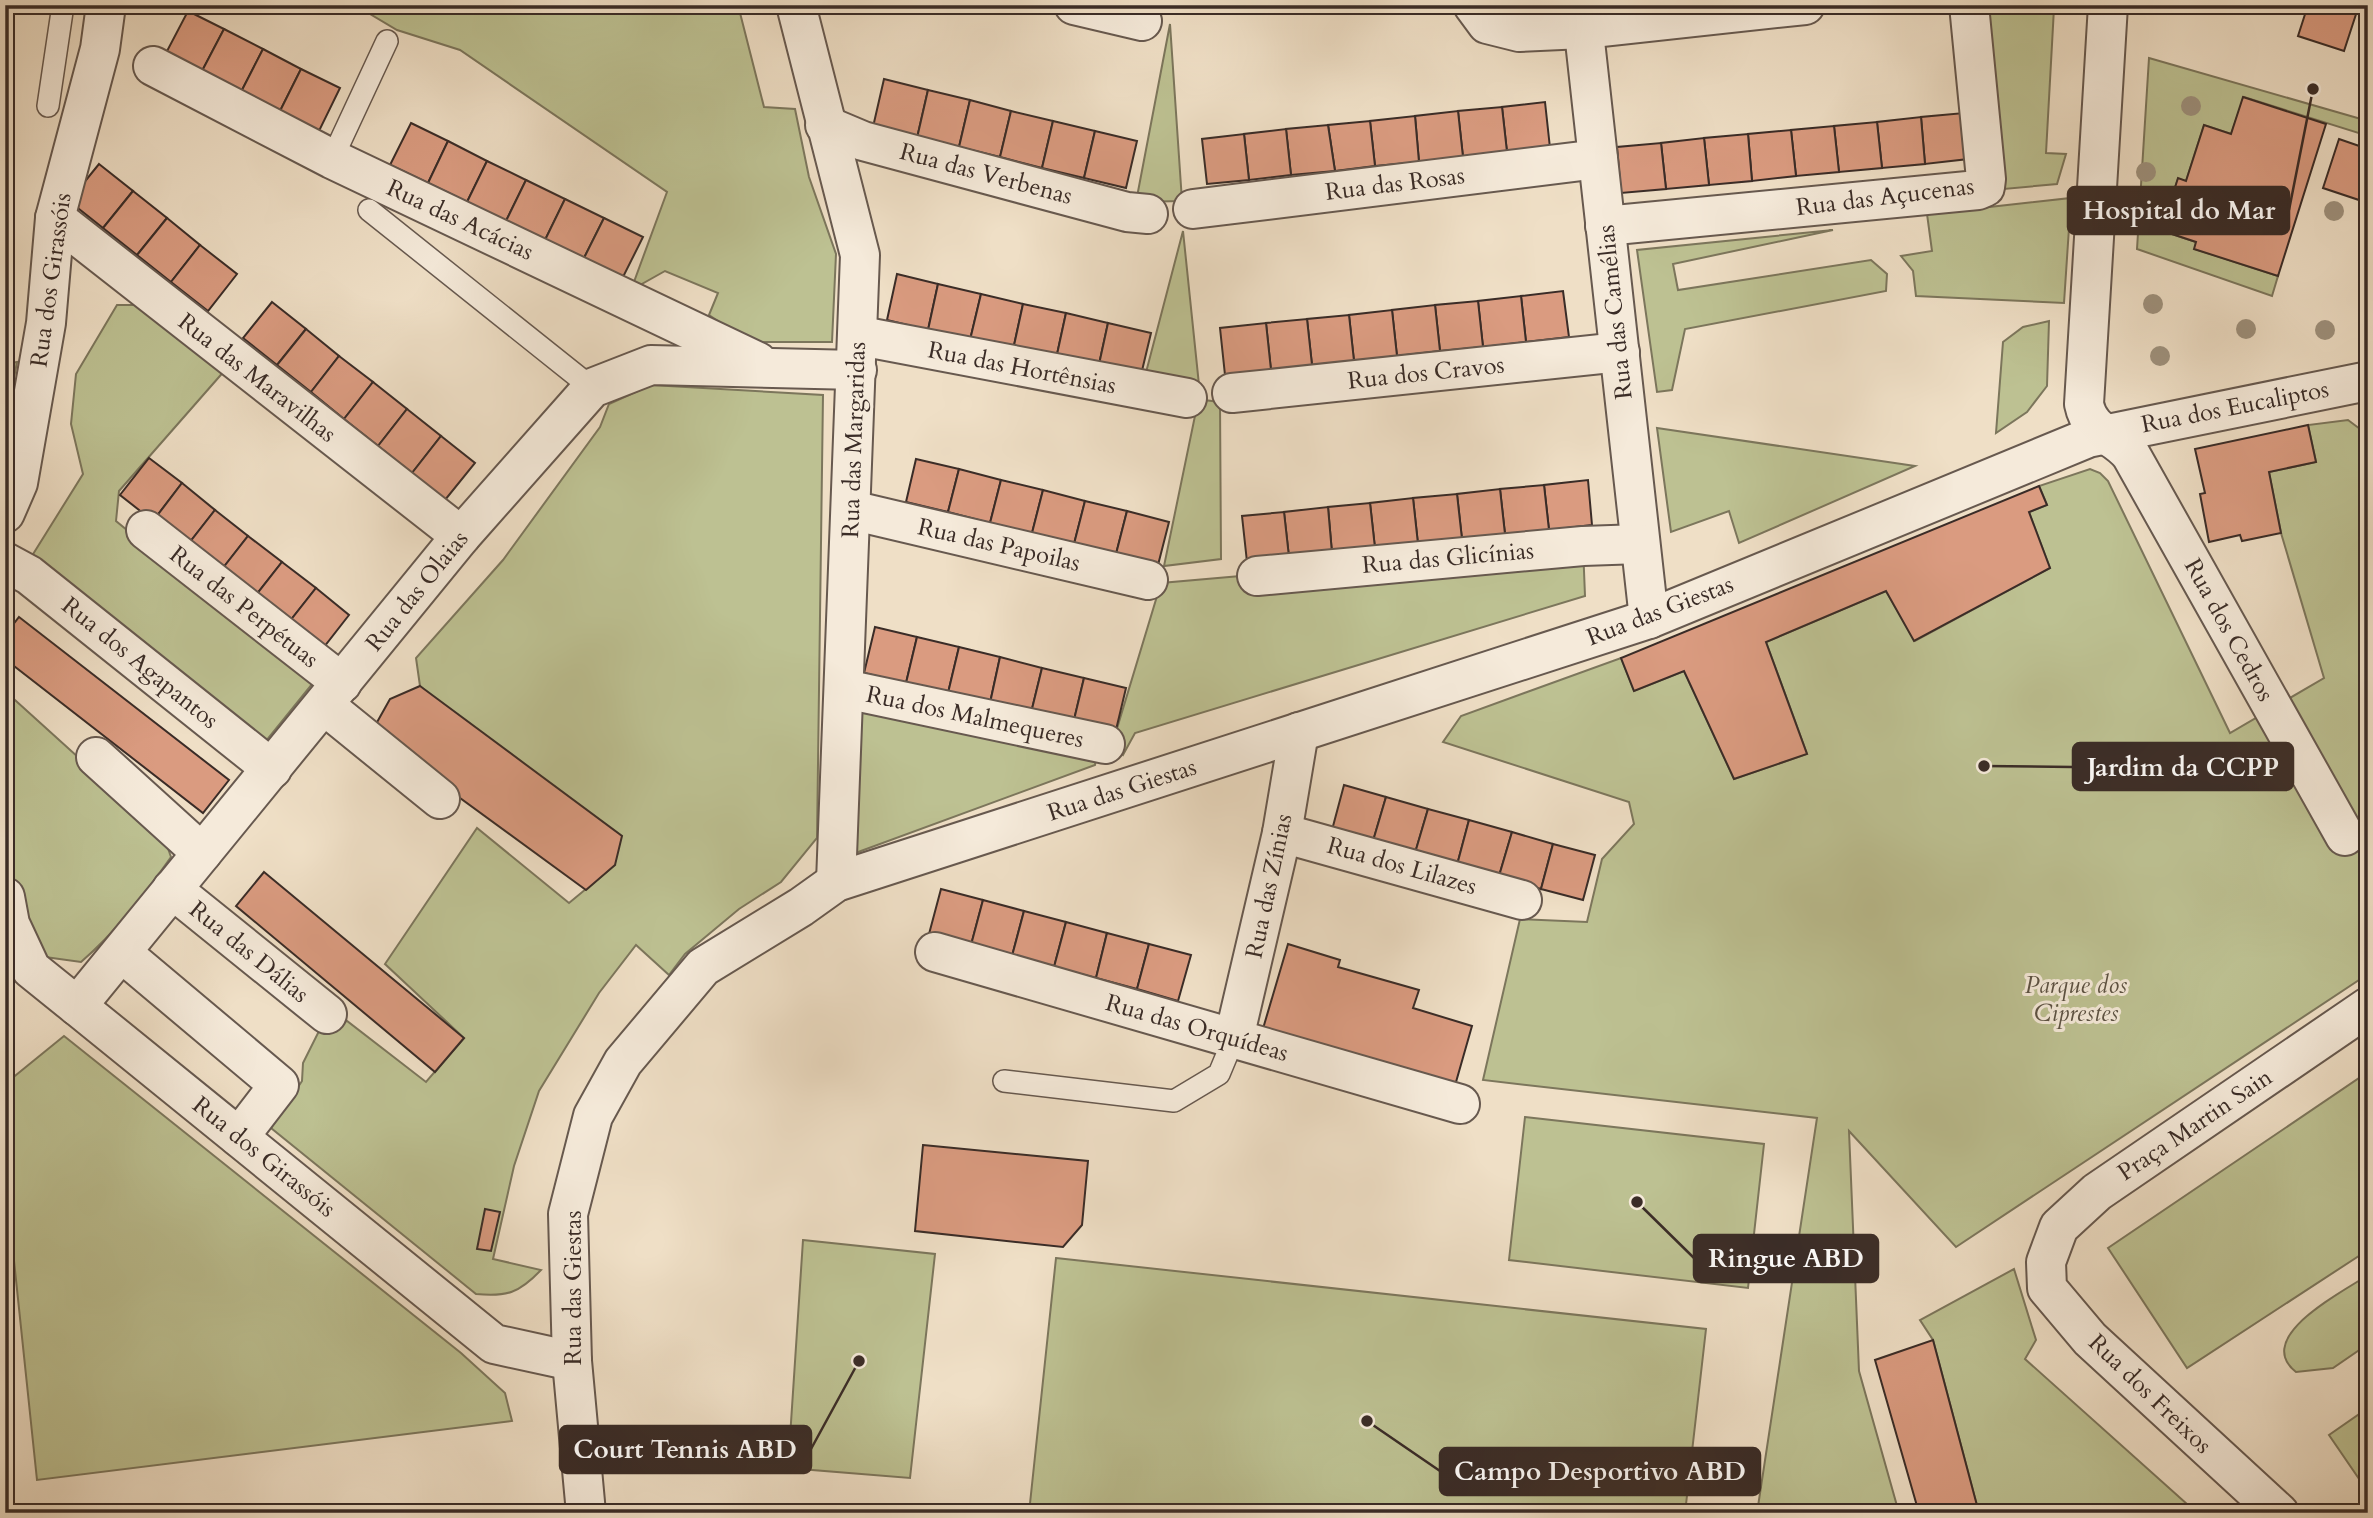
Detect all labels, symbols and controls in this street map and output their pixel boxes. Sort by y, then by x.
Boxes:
street label: Rua das Verbenas [896,135,1076,213]
street label: Rua das Rosas [1323,159,1467,209]
street label: Rua das Açucenas [1794,170,1976,224]
street label: Rua das Acácias [381,172,539,268]
callout: Hospital do Mar [2068,187,2289,234]
street label: Rua dos Girassóis [22,191,80,369]
text: Hospital do Mar [2082,193,2276,228]
street label: Rua das Camélias [1589,223,1641,401]
street label: Rua das Maravilhas [171,306,343,450]
street label: Rua das Hortênsias [925,334,1119,402]
street label: Rua das Margaridas [834,341,874,539]
street label: Rua dos Cravos [1346,348,1506,398]
street label: Rua dos Eucaliptos [2138,373,2332,441]
street label: Rua das Papoilas [915,510,1083,580]
street label: Rua das Olaias [358,524,476,658]
street label: Rua das Glicínias [1361,534,1535,582]
street label: Rua das Perpétuas [163,538,325,676]
street label: Rua dos Cedros [2176,553,2282,707]
street label: Rua das Giestas [1582,568,1738,654]
street label: Rua dos Agapantos [55,589,225,737]
street label: Rua dos Malmequeres [863,678,1087,756]
callout: Jardim da CCPP [2073,743,2293,790]
street label: Rua das Giestas [1043,750,1201,830]
text: Jardim da CCPP [2083,750,2279,785]
street label: Rua das Zínias [1238,811,1300,961]
street label: Rua dos Lilazes [1323,829,1481,903]
street label: Rua das Dálias [182,893,316,1011]
park label: Parque dos Ciprestes [2025,969,2127,1030]
street label: Rua das Orquídeas [1102,986,1292,1070]
street label: Praça Martin Sain [2111,1061,2279,1189]
street label: Rua dos Girassóis [185,1089,343,1225]
street label: Rua das Giestas [557,1211,590,1365]
callout: Ringue ABD [1694,1235,1878,1282]
text: Ringue ABD [1708,1241,1864,1276]
street label: Rua dos Freixos [2081,1327,2219,1461]
callout: Court Tennis ABD [560,1426,811,1473]
text: Court Tennis ABD [573,1432,797,1467]
callout: Campo Desportivo ABD [1440,1448,1760,1495]
text: Campo Desportivo ABD [1454,1454,1746,1489]

